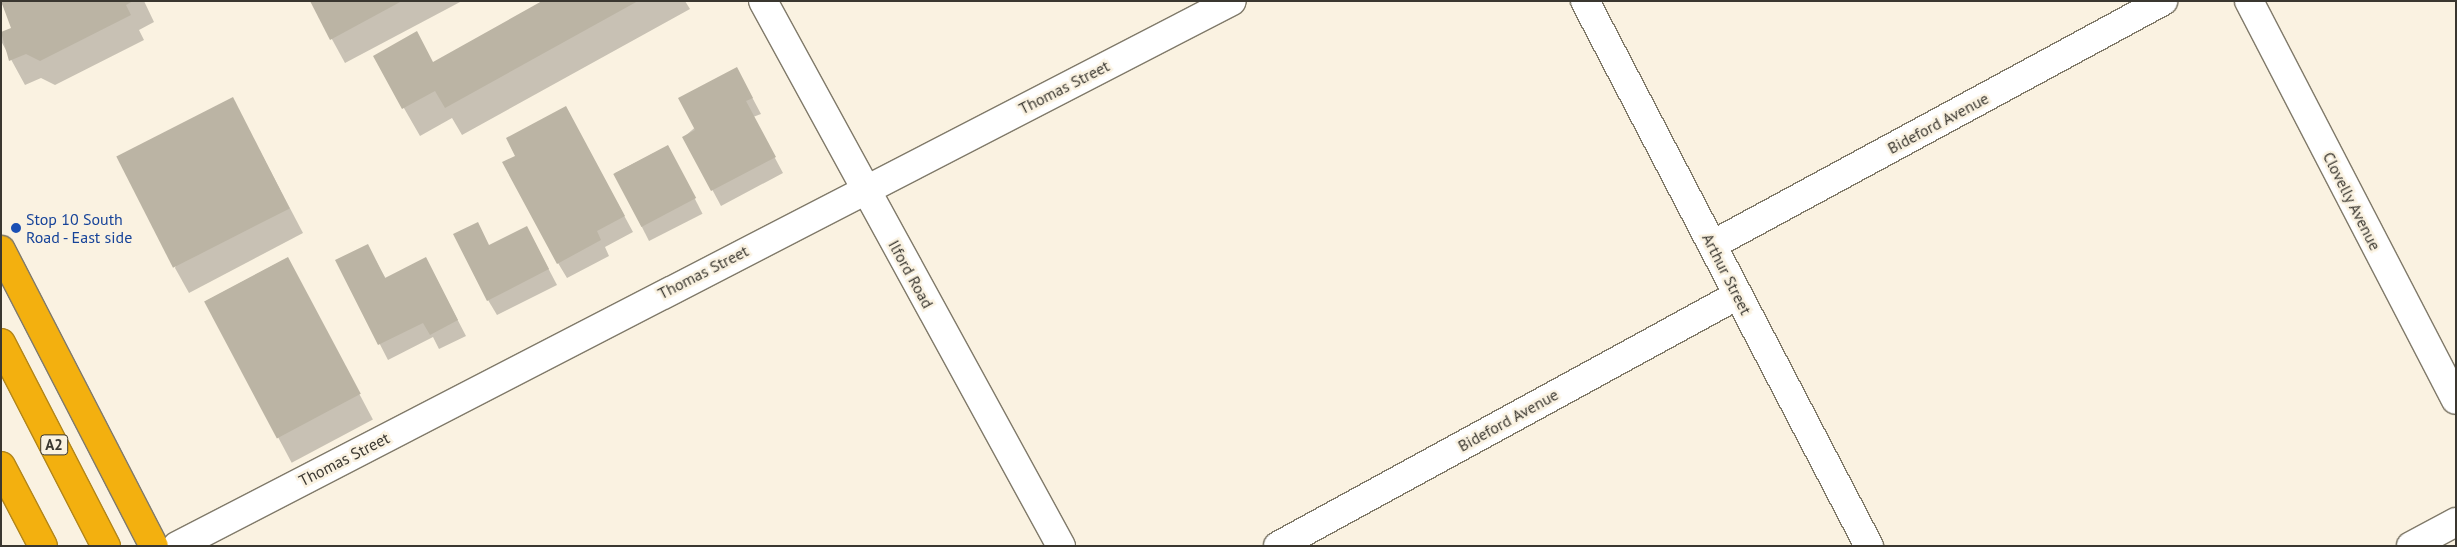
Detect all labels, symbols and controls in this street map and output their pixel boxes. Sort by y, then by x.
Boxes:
street label: Thomas Street [1016,56,1112,118]
street label: Bideford Avenue [1884,88,1992,158]
street label: Clovelly Avenue [2319,148,2385,254]
place label: Stop 10 South Road - East side [26,209,135,247]
marker: Stop 10 South Road - East side [10,222,22,234]
street label: Arthur Street [1698,230,1756,318]
street label: Ilford Road [884,237,938,311]
street label: Thomas Street [655,241,751,303]
street label: Bideford Avenue [1454,384,1562,456]
street label: Thomas Street [296,428,392,490]
road number: A2 [39,432,69,458]

